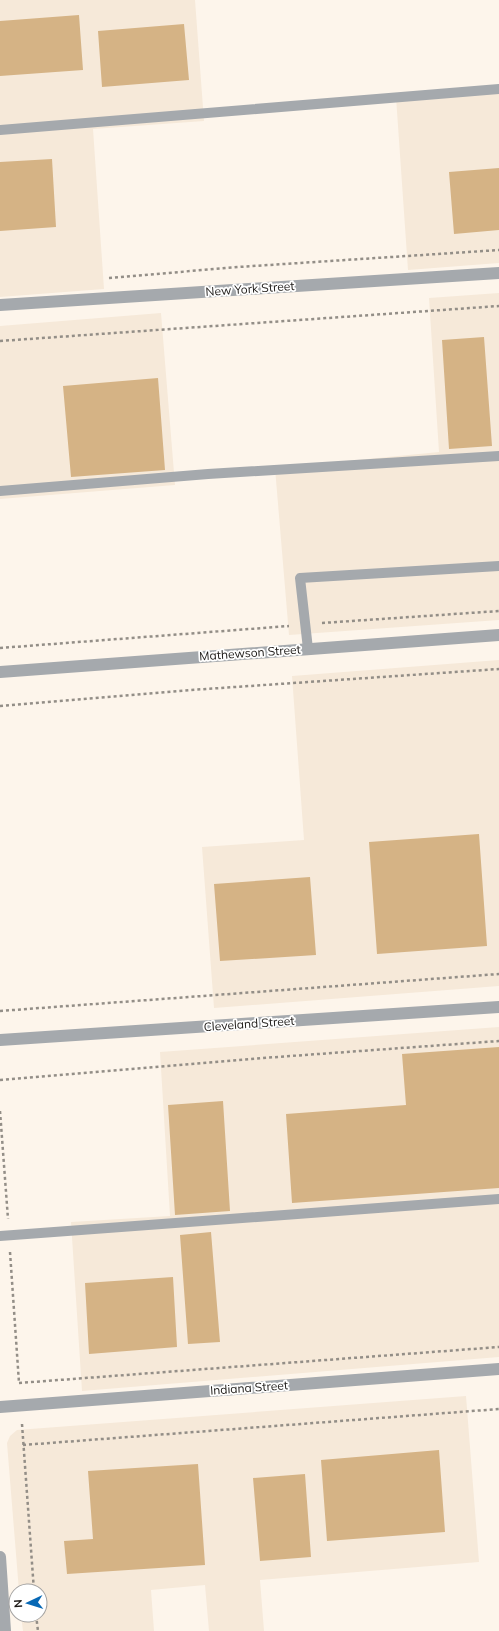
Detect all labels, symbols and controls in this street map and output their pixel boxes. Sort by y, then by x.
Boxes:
street label: New York Street [205,278,295,299]
street label: Mathewson Street [199,641,301,664]
street label: Cleveland Street [203,1013,295,1034]
street label: Indiana Street [210,1377,288,1398]
north arrow [8,1583,48,1623]
text: N [11,1599,25,1608]

